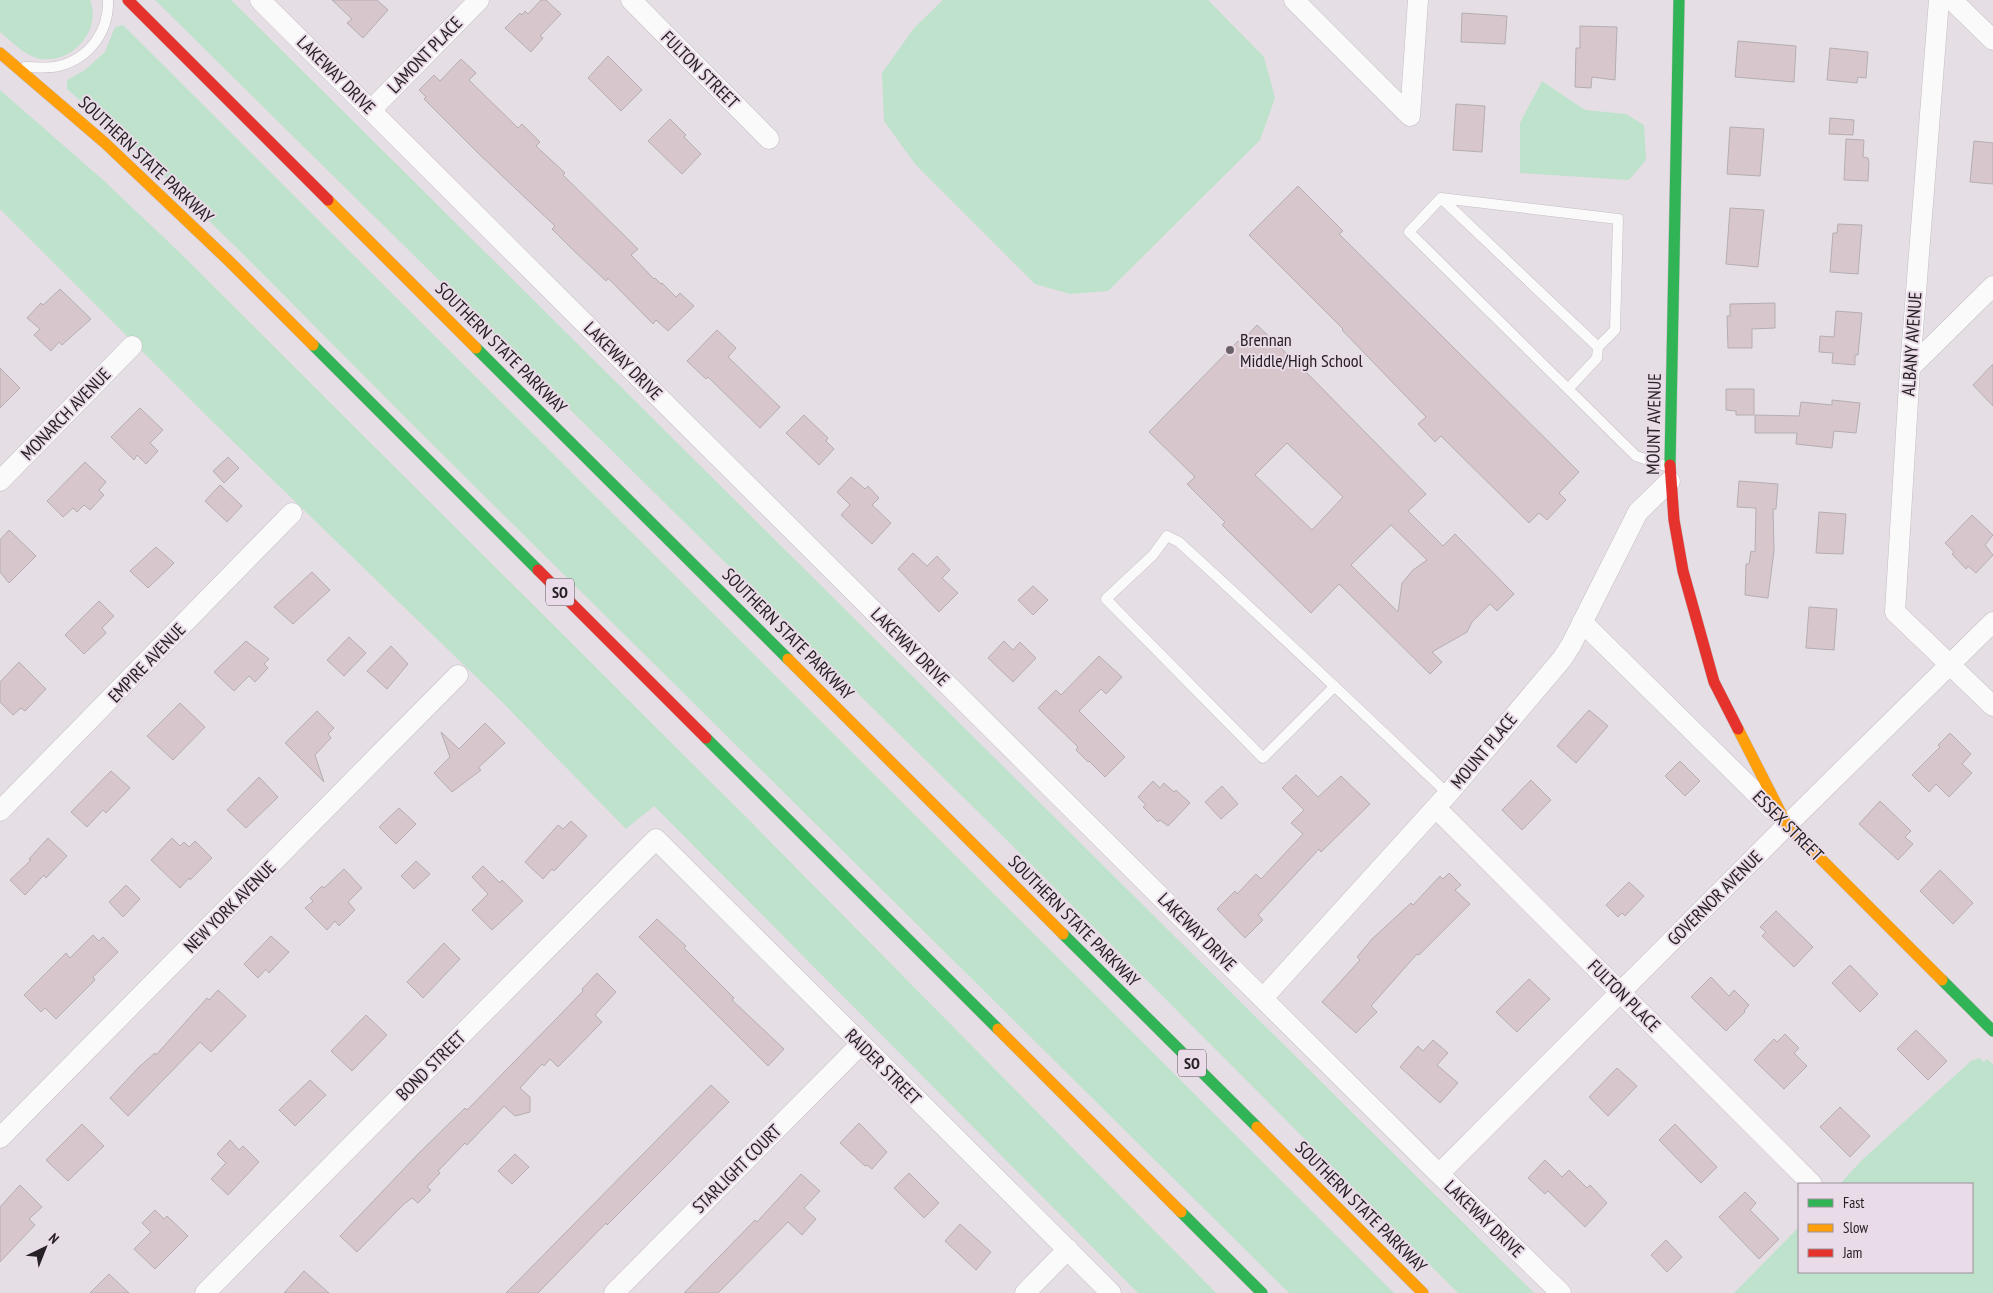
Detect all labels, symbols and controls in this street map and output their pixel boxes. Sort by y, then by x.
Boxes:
street label: LAMONT PLACE [382,11,467,98]
street label: FULTON STREET [656,26,744,114]
street label: LAKEWAY DRIVE [292,31,380,119]
street label: SOUTHERN STATE PARKWAY [74,91,219,229]
street label: SOUTHERN STATE PARKWAY [431,277,573,419]
street label: ALBANY AVENUE [1896,291,1927,397]
street label: LAKEWAY DRIVE [579,317,667,405]
place label: Brennan Middle/High School [1240,328,1364,372]
marker: Brennan Middle/High School [1224,344,1236,356]
street label: MONARCH AVENUE [16,363,115,465]
street label: MOUNT AVENUE [1641,373,1666,475]
street label: SOUTHERN STATE PARKWAY [718,563,860,705]
road number: SO [546,578,574,606]
street label: LAKEWAY DRIVE [866,603,954,691]
street label: EMPIRE AVENUE [103,618,190,707]
street label: MOUNT PLACE [1445,708,1522,793]
street label: ESSEX STREET [1748,785,1829,866]
street label: GOVERNOR AVENUE [1662,845,1767,950]
street label: SOUTHERN STATE PARKWAY [1004,850,1146,992]
street label: NEW YORK AVENUE [179,856,281,958]
street label: LAKEWAY DRIVE [1153,888,1241,976]
street label: FULTON PLACE [1583,955,1665,1037]
street label: RAIDER STREET [840,1024,926,1110]
street label: BOND STREET [391,1026,470,1105]
road number: SO [1178,1050,1206,1076]
street label: STARLIGHT COURT [687,1119,786,1218]
street label: SOUTHERN STATE PARKWAY [1291,1136,1433,1278]
street label: LAKEWAY DRIVE [1440,1175,1529,1262]
legend [1798,1183,1973,1273]
text: Fast [1843,1193,1864,1212]
text: Slow [1843,1218,1868,1237]
north arrow [20,1223,70,1273]
text: N [45,1229,63,1248]
text: Jam [1842,1243,1862,1262]

